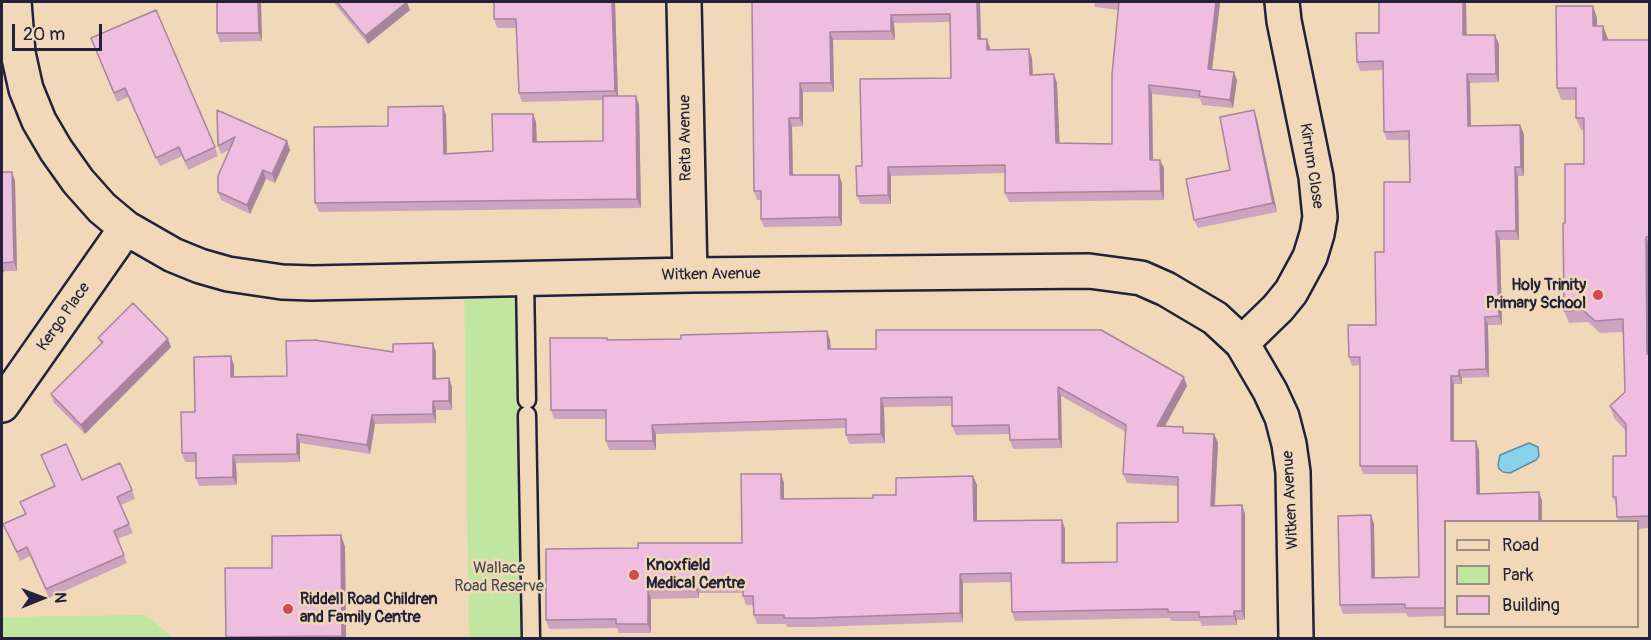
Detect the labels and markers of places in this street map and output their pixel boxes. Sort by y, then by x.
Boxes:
place label: Holy Trinity Primary School [1486,276,1586,314]
marker: Holy Trinity Primary School [1591,288,1605,302]
place label: Knoxfield Medical Centre [646,556,745,594]
marker: Knoxfield Medical Centre [627,568,641,582]
place label: Riddell Road Children and Family Centre [300,590,438,628]
marker: Riddell Road Children and Family Centre [281,602,295,616]

